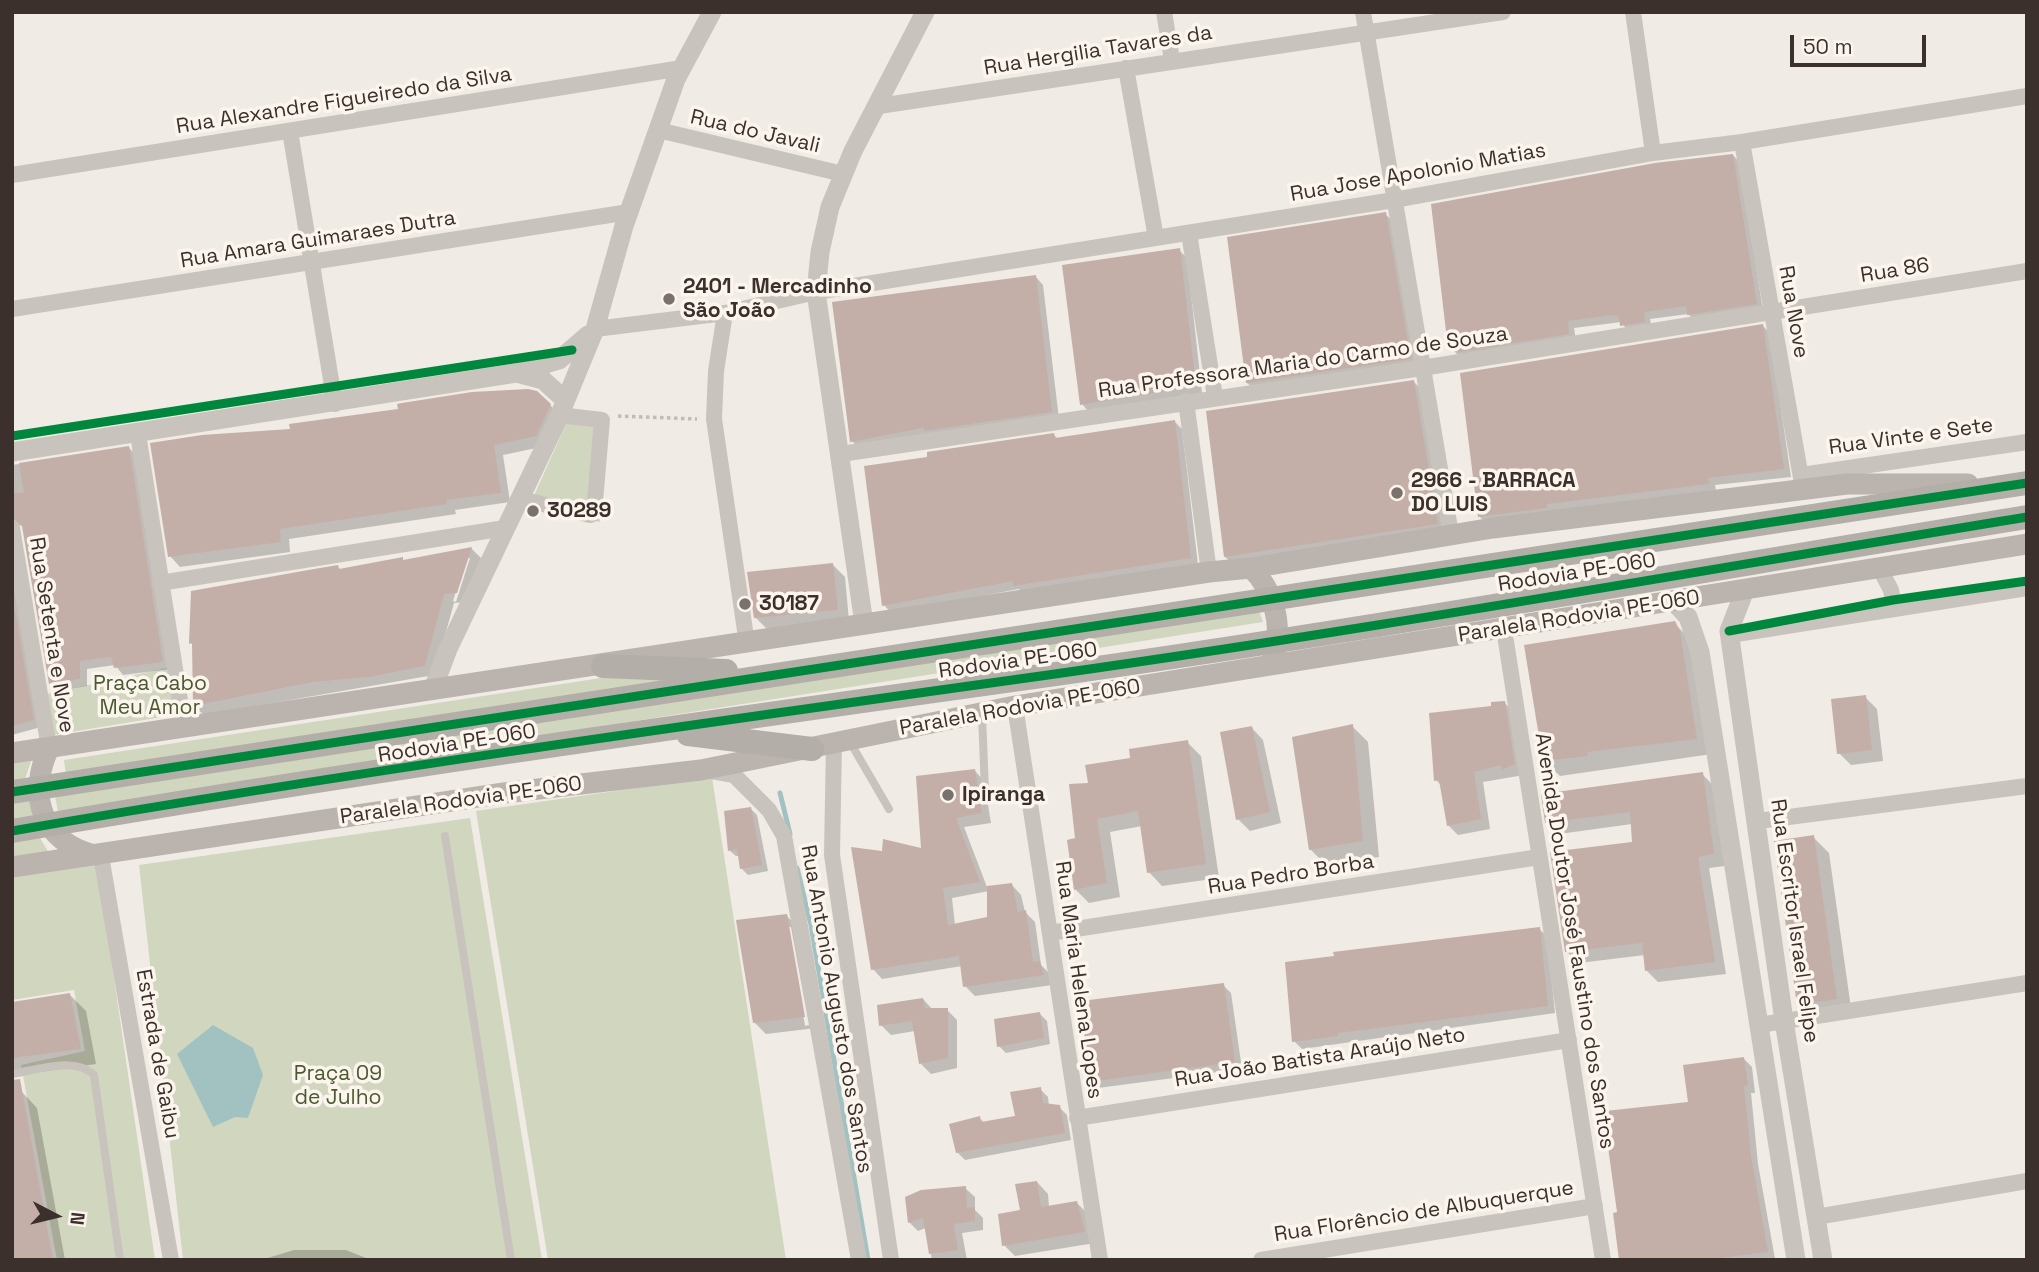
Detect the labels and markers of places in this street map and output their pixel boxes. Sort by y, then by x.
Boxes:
place label: 2401 - Mercadinho São João [683,274,872,324]
marker: 2401 - Mercadinho São João [661,291,677,307]
place label: 2966 - BARRACA DO LUIS [1411,468,1576,518]
marker: 2966 - BARRACA DO LUIS [1389,485,1405,501]
place label: 30289 [547,498,611,524]
marker: 30289 [525,503,541,519]
place label: 30187 [759,591,819,617]
marker: 30187 [737,596,753,612]
place label: Ipiranga [962,782,1045,808]
marker: Ipiranga [940,787,956,803]

